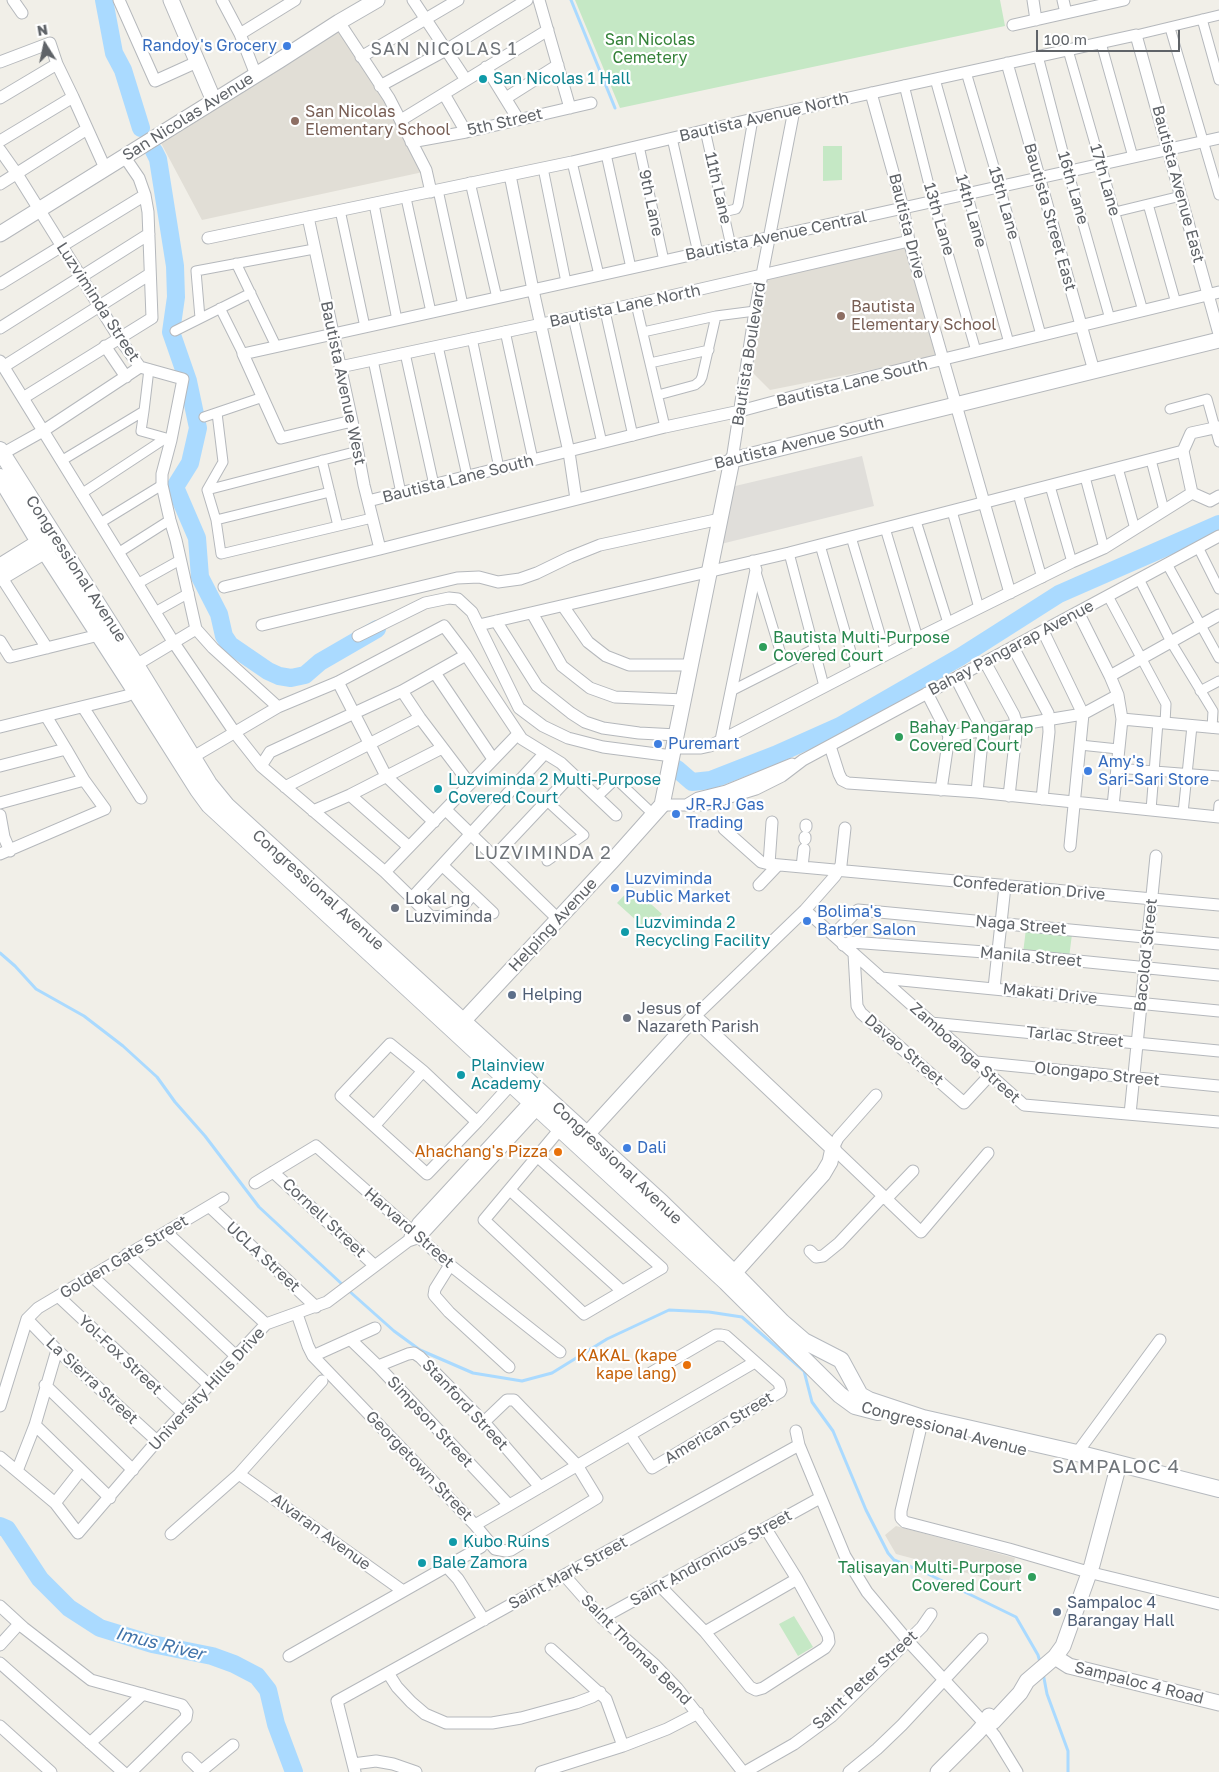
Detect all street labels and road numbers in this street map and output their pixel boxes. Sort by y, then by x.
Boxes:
street label: San Nicolas Avenue [119,69,257,165]
street label: Bautista Avenue North [678,88,850,146]
street label: Bautista Avenue East [1148,103,1208,265]
street label: 5th Street [465,104,545,140]
street label: Bautista Street East [1020,141,1080,293]
street label: 17th Lane [1086,142,1124,218]
street label: 16th Lane [1053,149,1093,227]
street label: 11th Lane [700,150,736,226]
street label: 15th Lane [984,164,1024,242]
street label: 9th Lane [635,168,667,238]
street label: Bautista Drive [885,171,929,281]
street label: 14th Lane [951,172,991,250]
street label: 13th Lane [919,180,959,258]
street label: Bautista Avenue Central [684,207,868,265]
street label: Luzviminda Street [52,239,144,365]
street label: Bautista Lane North [548,281,702,331]
street label: Bautista Boulevard [728,281,770,427]
street label: Bautista Avenue West [316,299,370,467]
street label: Bautista Lane South [774,355,930,411]
street label: Bautista Avenue South [712,413,886,473]
street label: Bautista Lane South [380,451,536,507]
street label: Congressional Avenue [21,492,131,646]
street label: Bahay Pangarap Avenue [925,596,1097,700]
street label: Congressional Avenue [248,826,388,954]
street label: Confederation Drive [952,872,1106,904]
street label: Helping Avenue [505,874,601,976]
street label: Bacolod Street [1131,897,1161,1013]
street label: Naga Street [975,911,1067,939]
street label: Manila Street [979,943,1083,971]
street label: Makati Drive [1002,979,1098,1009]
street label: Zamboanga Street [906,999,1024,1107]
street label: Davao Street [861,1010,947,1090]
street label: Tarlac Street [1025,1022,1125,1052]
street label: Olongapo Street [1033,1058,1161,1090]
street label: Congressional Avenue [548,1098,686,1228]
street label: Cornell Street [278,1174,370,1262]
street label: Harvard Street [360,1184,458,1272]
street label: Golden Gate Street [56,1211,192,1303]
street label: UCLA Street [222,1218,304,1296]
street label: Yol-Fox Street [74,1311,166,1399]
street label: University Hills Drive [145,1323,269,1455]
street label: La Sierra Street [42,1333,142,1429]
street label: Stanford Street [418,1355,512,1455]
street label: Simpson Street [383,1372,477,1472]
street label: American Street [661,1388,777,1468]
street label: Congressional Avenue [859,1398,1029,1460]
street label: Georgetown Street [362,1407,476,1525]
street label: Alvaran Avenue [268,1490,374,1574]
street label: Saint Andronicus Street [627,1505,795,1611]
street label: Saint Mark Street [505,1532,631,1614]
street label: Saint Thomas Bend [577,1591,695,1709]
street label: Saint Peter Street [809,1626,921,1734]
street label: Sampaloc 4 Road [1072,1658,1206,1708]

